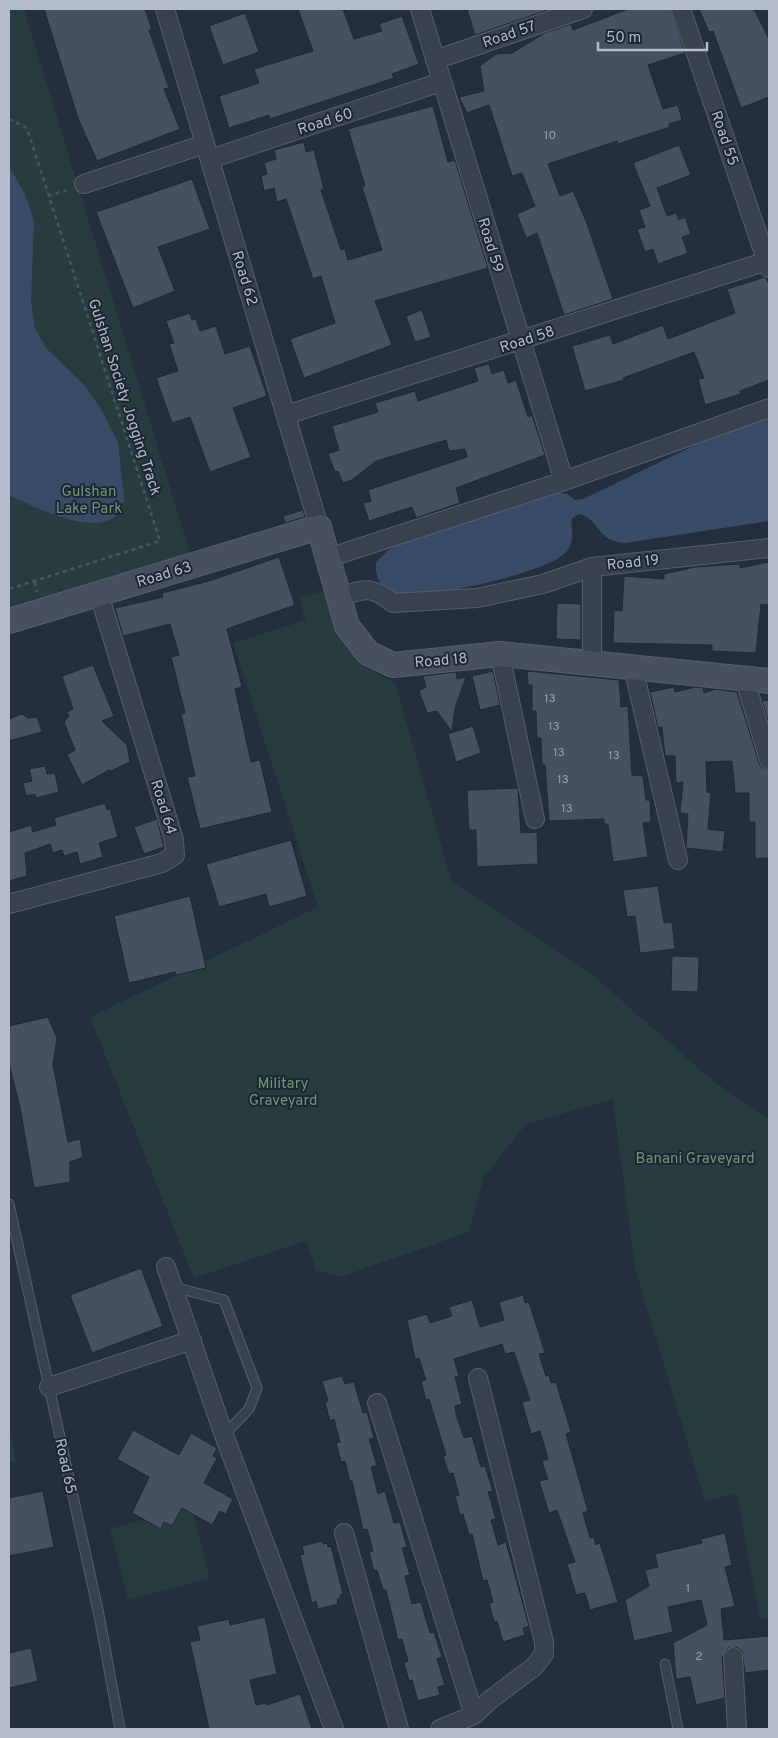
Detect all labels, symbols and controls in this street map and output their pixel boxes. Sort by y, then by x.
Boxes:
street label: Road 57 [480,17,539,53]
scale bar [598,20,707,52]
text: 50 m [606,29,641,48]
street label: Road 60 [295,105,355,140]
street label: Road 55 [705,108,742,168]
house number: 10 [544,128,556,144]
street label: Road 59 [472,216,507,275]
street label: Road 62 [226,249,261,308]
street label: Gulshan Society Jogging Track [83,297,164,498]
street label: Road 58 [498,323,557,358]
park label: Gulshan Lake Park [56,483,122,519]
street label: Road 19 [606,551,660,576]
street label: Road 63 [135,558,194,593]
street label: Road 18 [414,650,468,673]
house number: 13 [544,691,556,707]
house number: 13 [548,719,560,735]
house number: 13 [553,745,565,761]
house number: 13 [608,748,620,764]
house number: 13 [557,772,569,788]
street label: Road 64 [145,778,180,837]
house number: 13 [561,801,573,817]
park label: Military Graveyard [249,1075,317,1111]
park label: Banani Graveyard [635,1150,755,1169]
street label: Road 65 [49,1437,80,1496]
house number: 1 [686,1581,690,1597]
house number: 2 [695,1649,703,1665]

